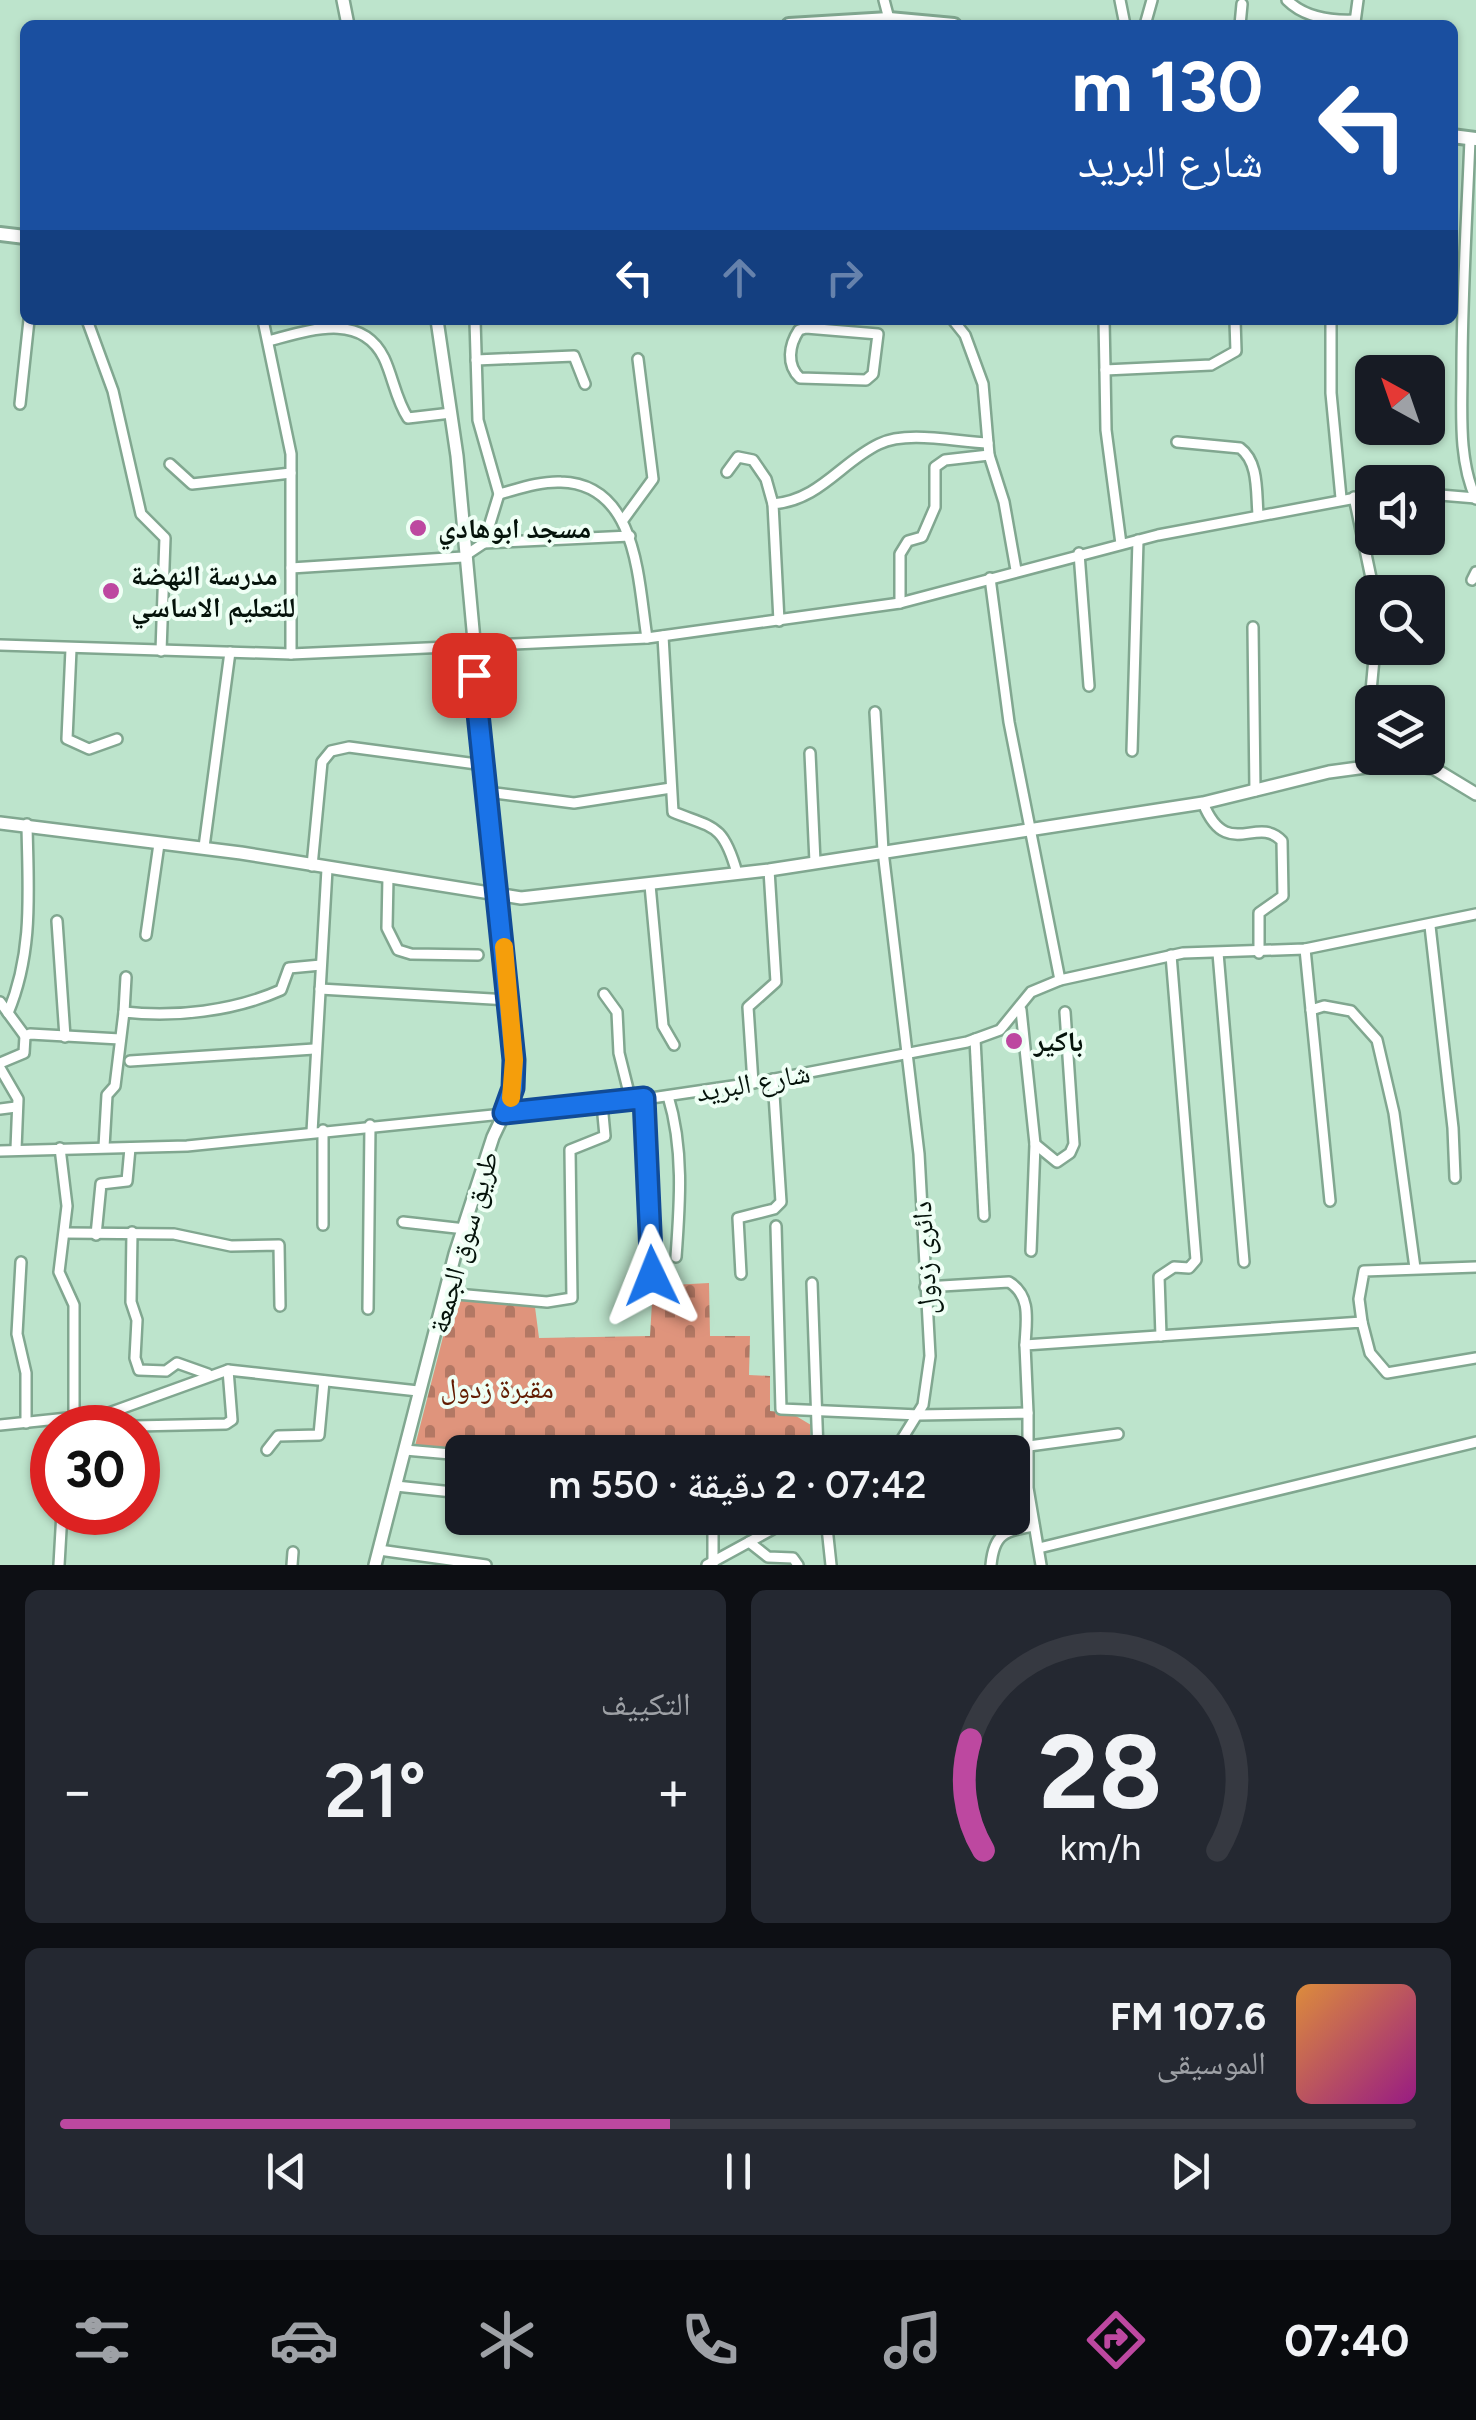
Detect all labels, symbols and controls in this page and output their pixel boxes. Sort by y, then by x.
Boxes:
text: 130 m [1071,44,1263,129]
icon: left [1298,60,1428,190]
text: شارع البريد [1078,134,1263,188]
icon: left [607,250,662,305]
icon: ahead [712,250,767,305]
icon: right [817,250,872,305]
north arrow [1355,355,1445,445]
map controls [1355,355,1445,775]
button: sound [1355,465,1445,555]
place label: مسجد ابوهادي [438,511,591,551]
marker: مسجد ابوهادي [407,517,429,539]
place label: مدرسة النهضة للتعليم الاساسي [131,558,296,630]
button: search [1355,575,1445,665]
marker: مدرسة النهضة للتعليم الاساسي [100,580,122,602]
pin [432,633,517,718]
icon: arrive [447,648,502,703]
button: layers [1355,685,1445,775]
place label: باكير [1033,1024,1083,1058]
marker: باكير [1003,1030,1025,1052]
street label: شارع البريد [693,1055,813,1110]
street label: طريق سوق الجمعة [421,1147,506,1337]
street label: دائرى زدول [904,1200,944,1316]
position arrow [600,1224,704,1328]
park label: مقبرة زدول [440,1371,554,1405]
speed limit sign: 30 [30,1405,160,1535]
text: 07:42 · 2 دقيقة · 550 m [548,1462,927,1508]
text: التكييف [601,1685,691,1723]
text: 28 [1039,1709,1163,1834]
text: 21° [324,1746,426,1836]
text: − [60,1758,94,1824]
text: + [656,1758,691,1824]
text: km/h [1060,1826,1142,1869]
text: 107.6 FM [1110,1994,1266,2040]
text: الموسيقى [1156,2044,1266,2082]
icon: previous [259,2144,314,2199]
icon: pause [711,2144,766,2199]
icon: next [1163,2144,1218,2199]
icon: filters [67,2305,137,2375]
icon: car [269,2305,339,2375]
icon: climate [472,2305,542,2375]
icon: phone [675,2305,745,2375]
icon: music [878,2305,948,2375]
icon: directions [1081,2305,1151,2375]
text: 07:40 [1284,2313,1410,2367]

